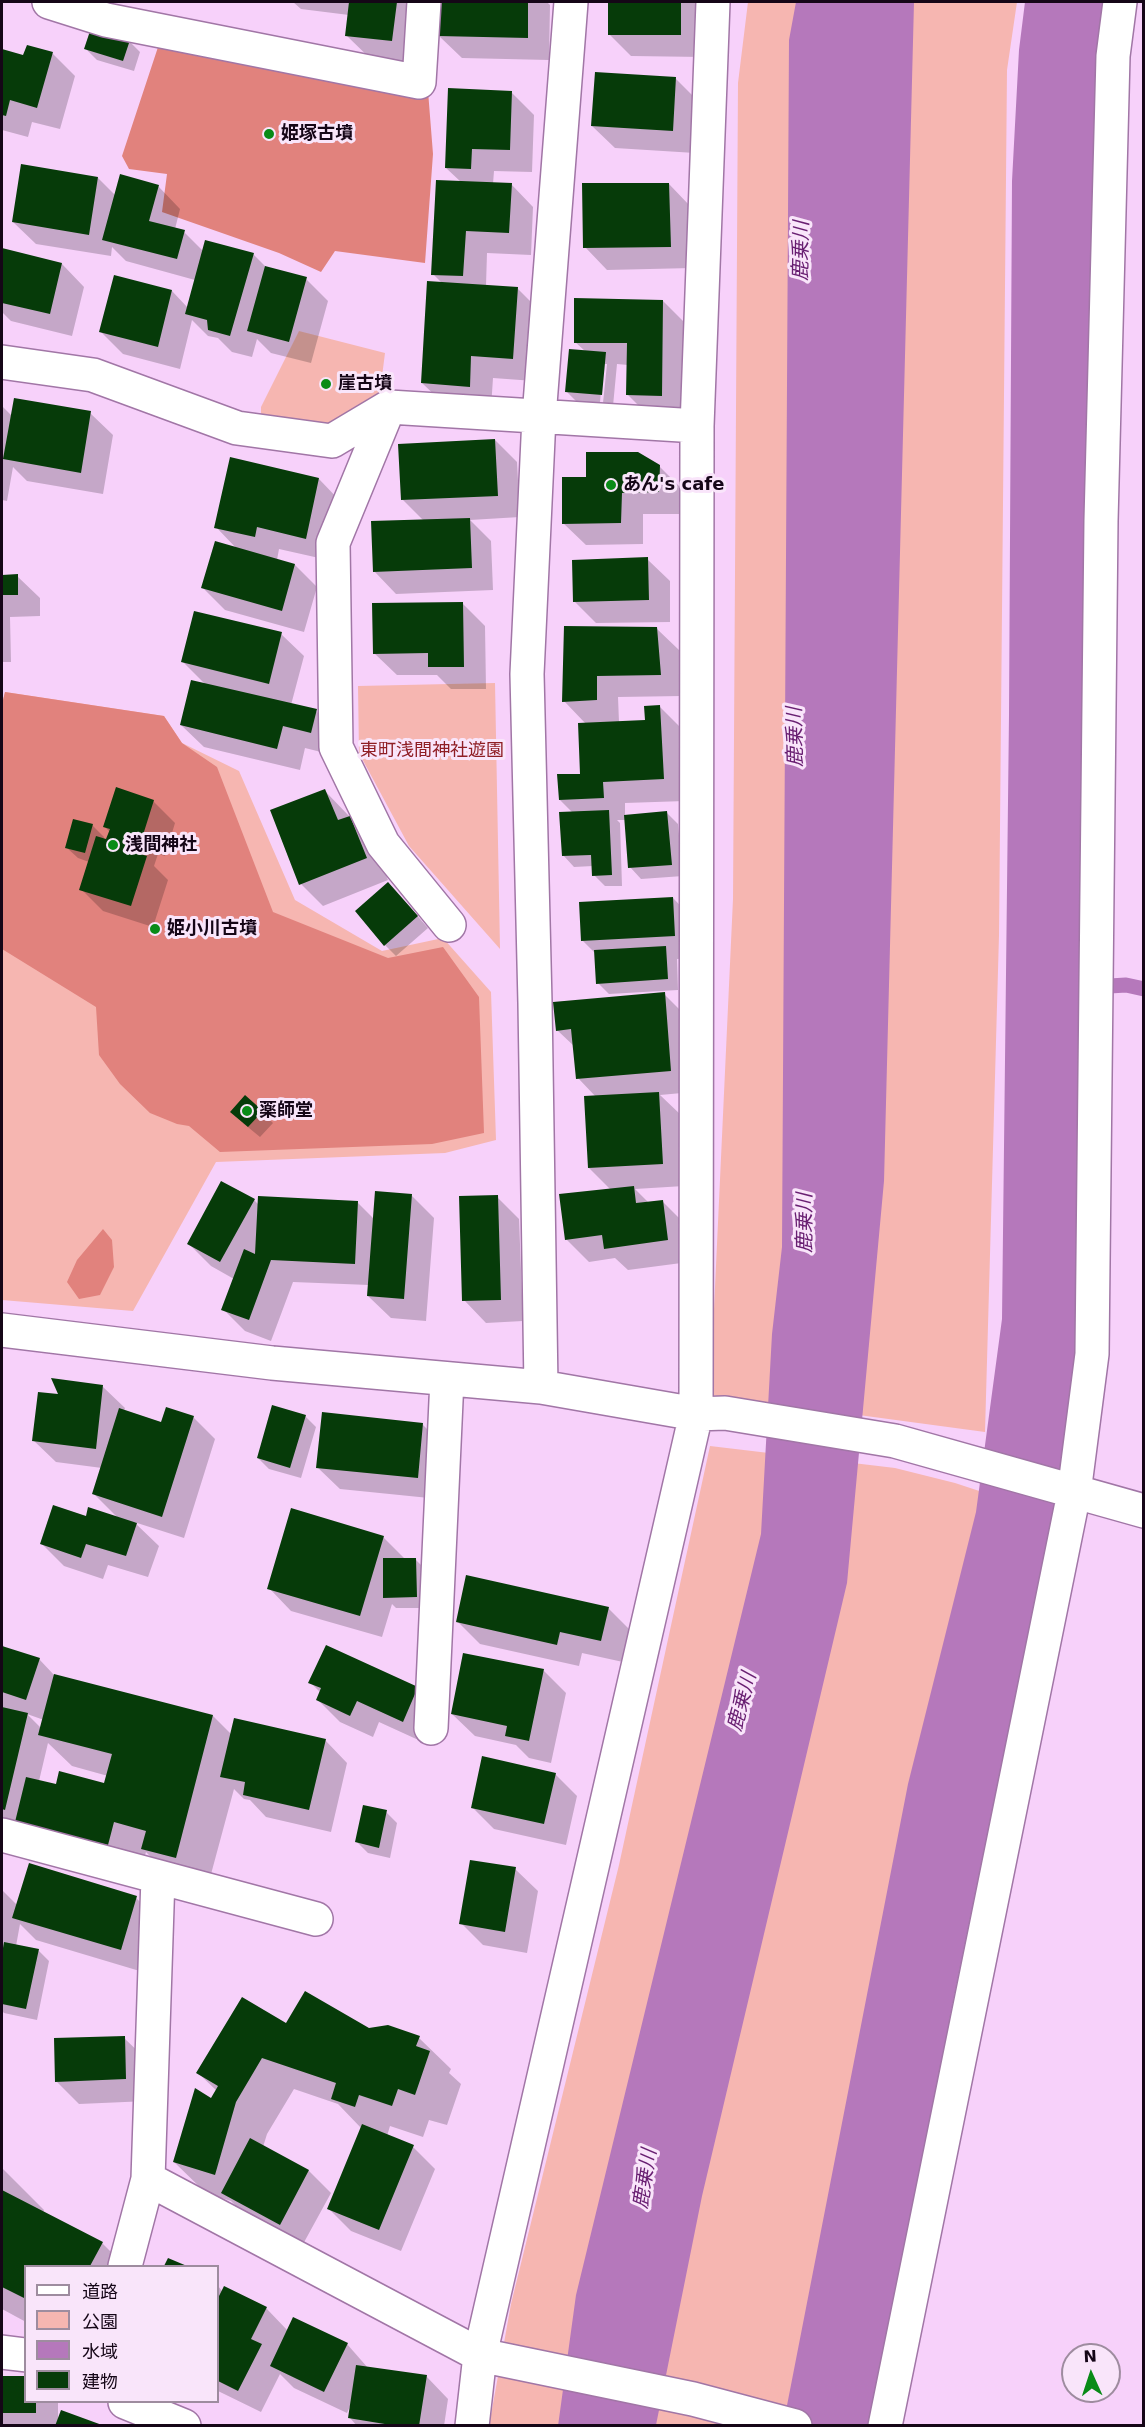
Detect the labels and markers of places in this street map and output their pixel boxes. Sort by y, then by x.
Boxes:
place label: 姫塚古墳 [281,123,353,145]
marker: 姫塚古墳 [262,127,276,141]
place label: 崖古墳 [338,373,392,395]
marker: 崖古墳 [319,377,333,391]
place label: あん's cafe [623,474,724,496]
marker: あん's cafe [604,478,618,492]
place label: 浅間神社 [125,834,197,856]
marker: 浅間神社 [106,838,120,852]
place label: 姫小川古墳 [167,918,257,940]
marker: 姫小川古墳 [148,922,162,936]
place label: 薬師堂 [259,1100,313,1122]
marker: 薬師堂 [240,1104,254,1118]

